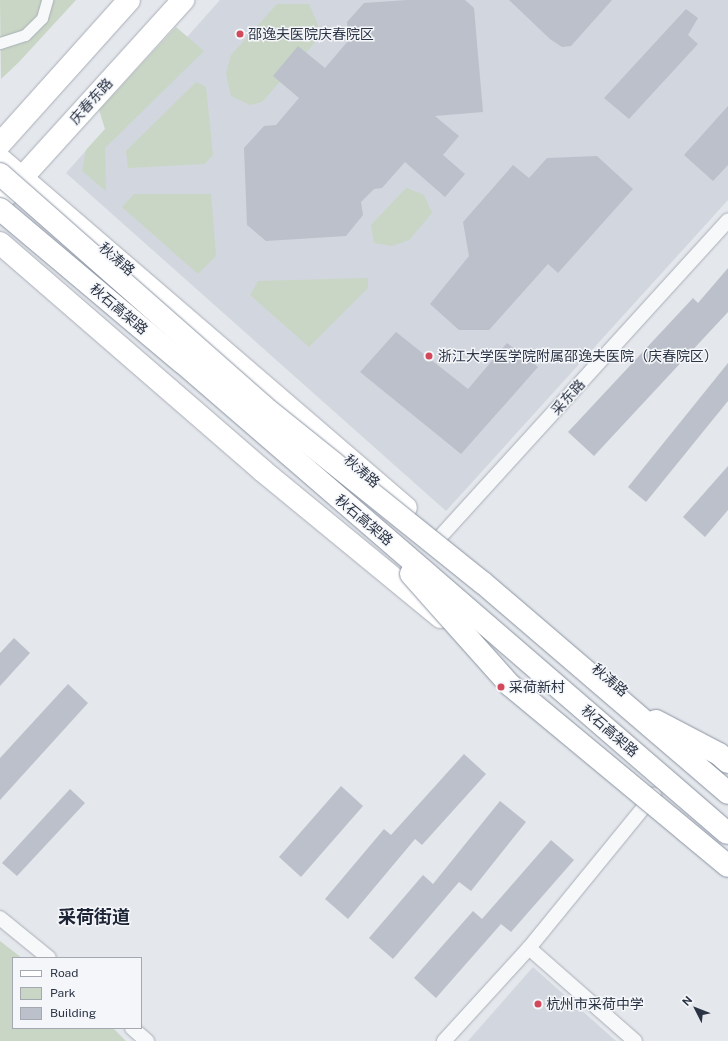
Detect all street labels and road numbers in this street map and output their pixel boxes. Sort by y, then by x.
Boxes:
street label: 庆春东路 [66,75,116,127]
street label: 秋涛路 [96,239,138,279]
street label: 秋石高架路 [87,280,151,338]
street label: 采东路 [548,376,588,418]
street label: 秋涛路 [341,451,383,491]
street label: 秋石高架路 [332,491,396,549]
street label: 秋涛路 [589,660,631,700]
street label: 秋石高架路 [578,702,642,760]

